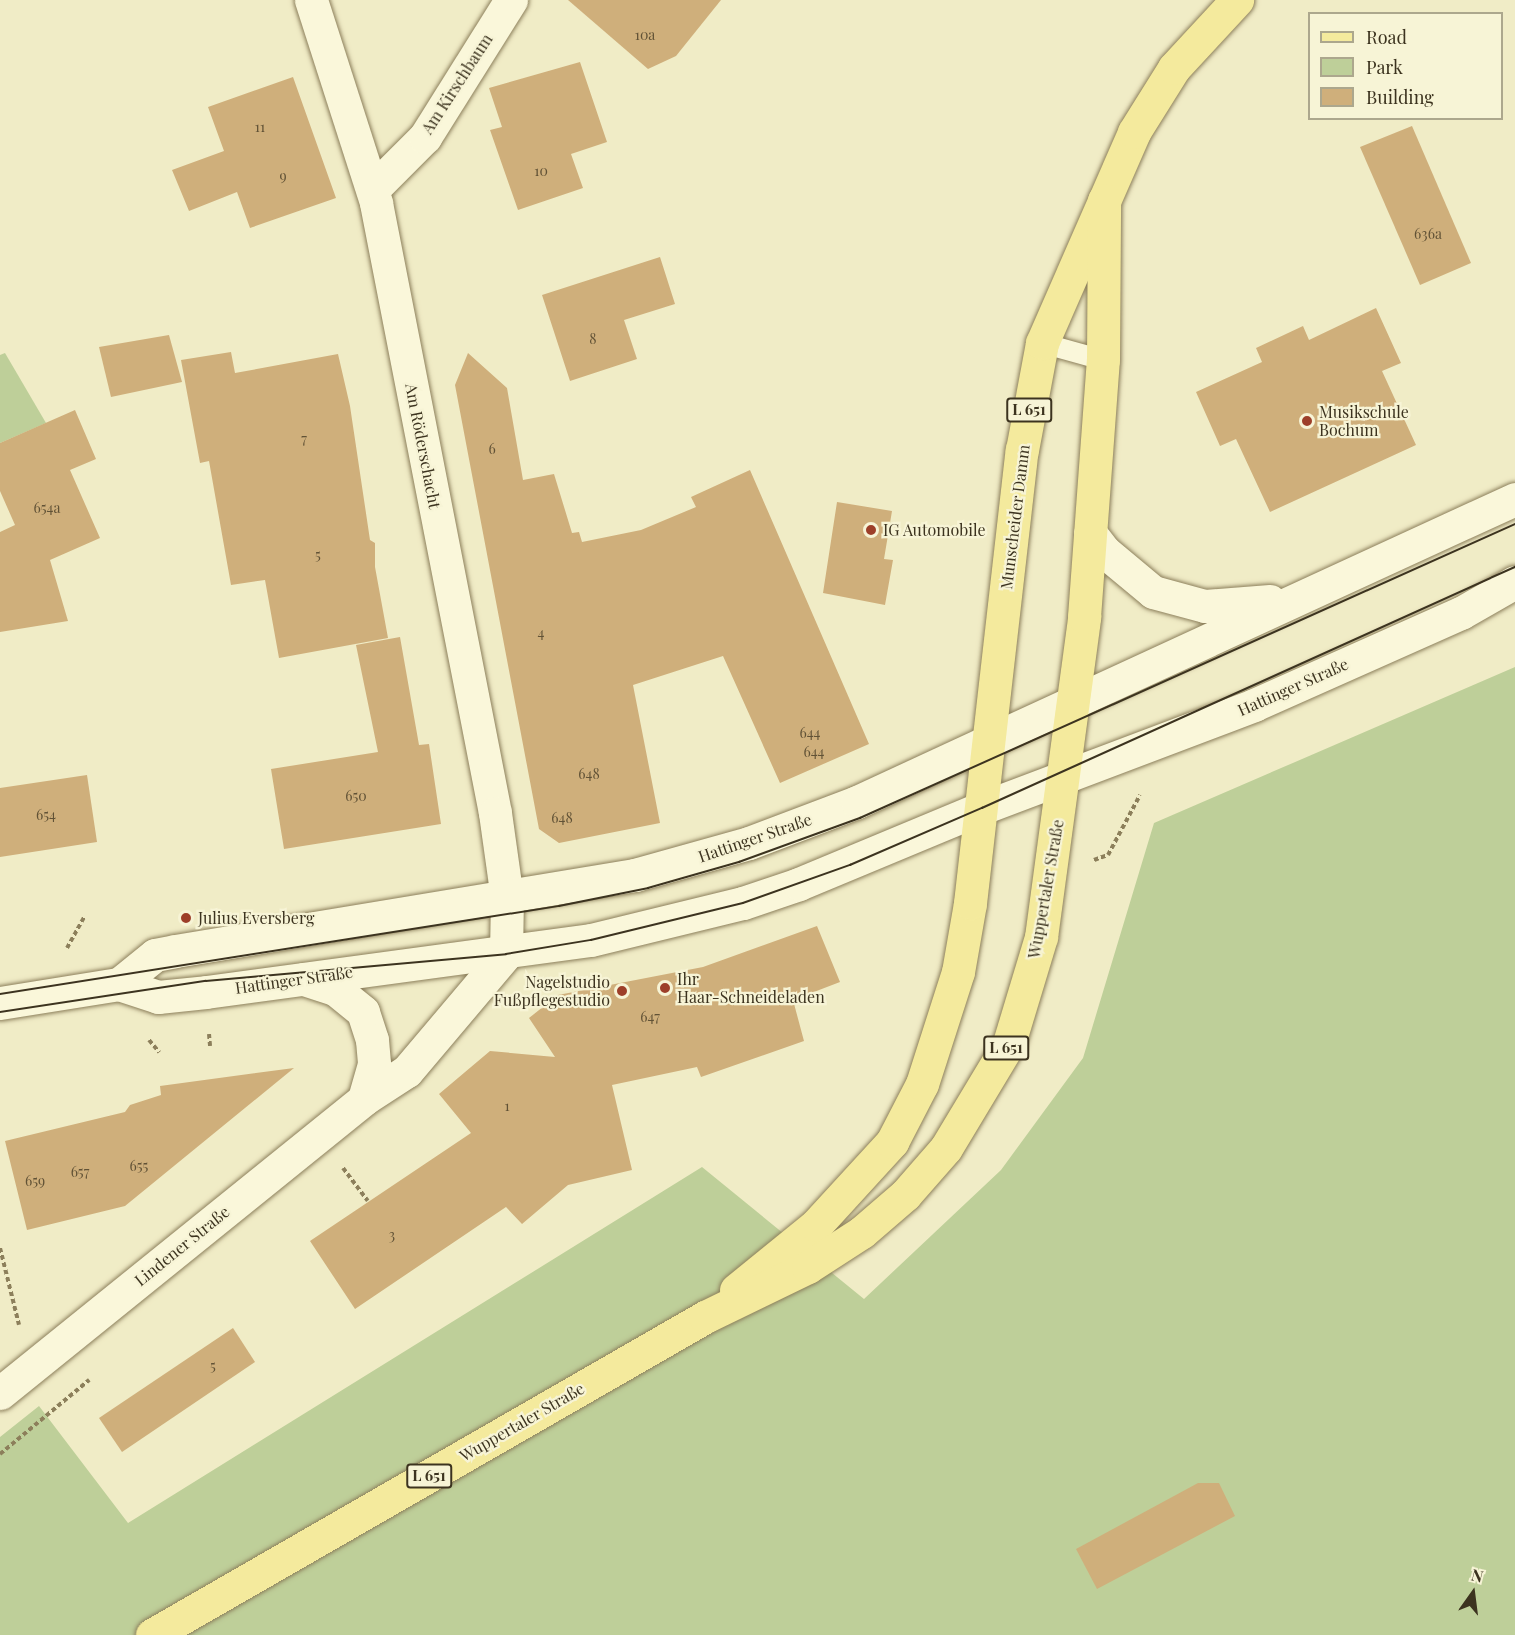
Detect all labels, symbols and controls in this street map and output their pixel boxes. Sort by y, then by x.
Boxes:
legend [1308,12,1503,120]
text: Road [1366,25,1407,49]
house number: 10a [635,27,655,43]
street label: Am Kirschbaum [418,30,496,138]
text: Park [1366,55,1403,79]
text: Building [1366,85,1434,109]
house number: 11 [255,119,265,135]
house number: 10 [534,163,548,179]
house number: 9 [279,168,287,184]
house number: 636a [1414,226,1442,242]
house number: 8 [589,331,597,347]
street label: Am Röderschacht [401,382,445,510]
road number: L 651 [1005,398,1053,422]
place label: Musikschule Bochum [1319,402,1409,440]
marker: Musikschule Bochum [1300,414,1314,428]
house number: 7 [301,431,307,447]
house number: 6 [488,441,496,457]
street label: Munscheider Damm [997,443,1033,591]
house number: 654a [34,500,60,516]
place label: IG Automobile [883,520,986,540]
marker: IG Automobile [864,523,878,537]
house number: 5 [315,547,321,563]
house number: 4 [538,625,544,641]
street label: Hattinger Straße [1235,654,1351,720]
house number: 644 [799,725,821,741]
house number: 644 [803,744,825,760]
house number: 648 [578,766,600,782]
house number: 650 [345,788,367,804]
house number: 654 [36,807,56,823]
house number: 648 [551,810,573,826]
street label: Hattinger Straße [696,810,814,866]
street label: Wuppertaler Straße [1024,818,1068,960]
place label: Julius Eversberg [198,908,314,928]
marker: Julius Eversberg [179,911,193,925]
street label: Hattinger Straße [234,962,354,998]
place label: Ihr Haar-Schneideladen [677,969,825,1007]
place label: Nagelstudio Fußpflegestudio [494,972,610,1010]
marker: Ihr Haar-Schneideladen [658,981,672,995]
marker: Nagelstudio Fußpflegestudio [615,984,629,998]
house number: 647 [640,1009,660,1025]
road number: L 651 [982,1036,1030,1060]
house number: 1 [504,1098,510,1114]
house number: 655 [130,1158,148,1174]
house number: 657 [71,1164,89,1180]
house number: 659 [25,1173,45,1189]
street label: Lindener Straße [131,1202,233,1290]
house number: 3 [389,1227,395,1243]
house number: 5 [210,1358,216,1374]
street label: Wuppertaler Straße [456,1378,588,1466]
road number: L 651 [405,1464,453,1488]
north arrow [1443,1563,1503,1623]
text: N [1469,1563,1486,1587]

